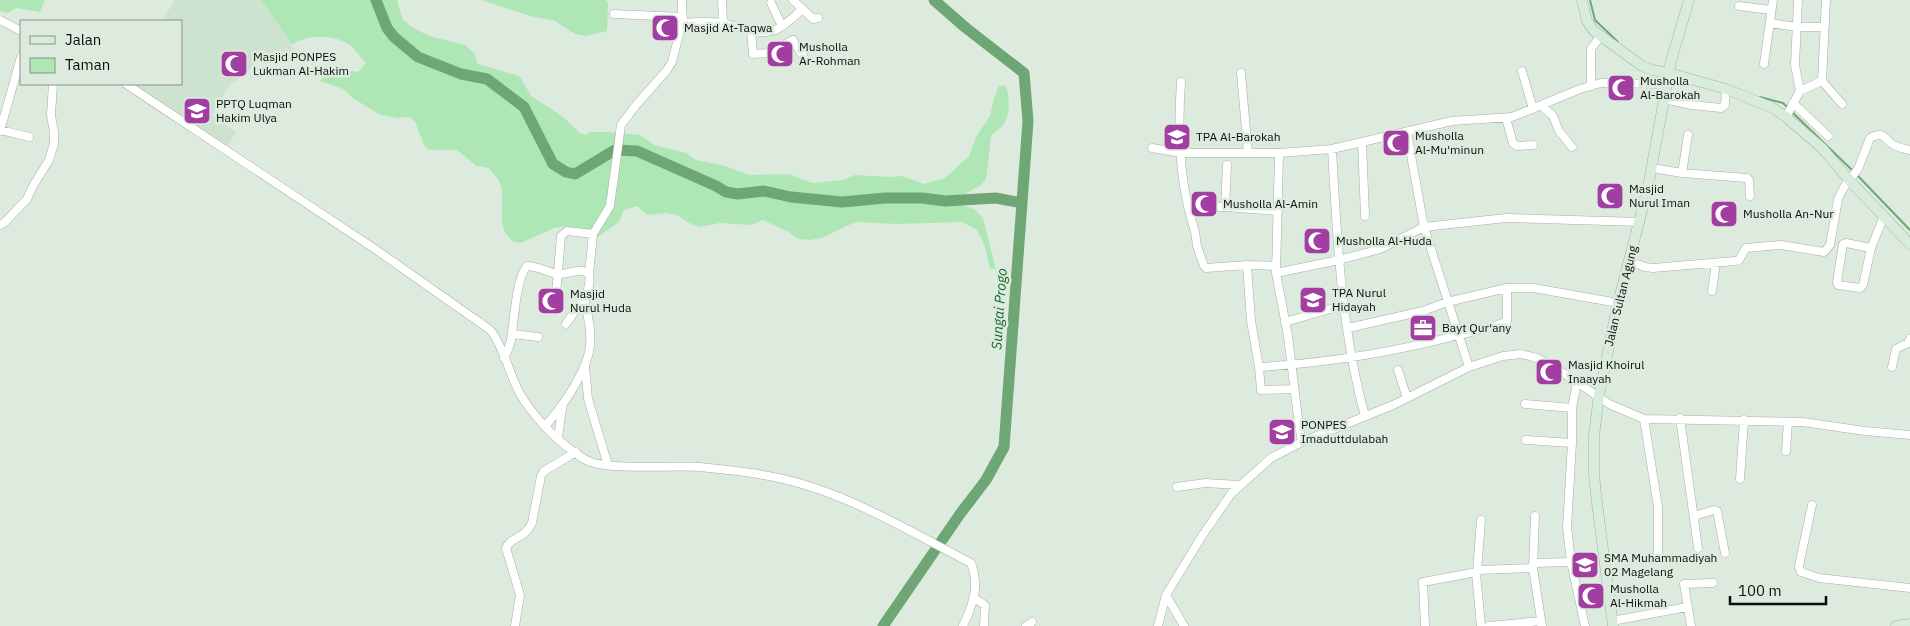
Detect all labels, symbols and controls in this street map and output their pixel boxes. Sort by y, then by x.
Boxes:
mosque icon: Masjid At-Taqwa [650,13,680,43]
legend [20,20,182,85]
place label: Masjid At-Taqwa [684,20,773,35]
text: Jalan [65,30,101,49]
mosque icon: Musholla Ar-Rohman [765,39,795,69]
place label: Musholla Ar-Rohman [799,39,860,68]
mosque icon: Masjid PONPES Lukman Al-Hakim [219,49,249,79]
place label: Masjid PONPES Lukman Al-Hakim [253,49,349,78]
text: Taman [65,55,110,74]
mosque icon: Musholla Al-Barokah [1606,73,1636,103]
place label: Musholla Al-Barokah [1640,73,1700,102]
school or university icon: PPTQ Luqman Hakim Ulya [182,96,212,126]
place label: PPTQ Luqman Hakim Ulya [216,96,292,125]
school or university icon: TPA Al-Barokah [1162,122,1192,152]
mosque icon: Musholla Al-Mu'minun [1381,128,1411,158]
place label: Musholla Al-Mu'minun [1415,128,1484,157]
place label: TPA Al-Barokah [1196,129,1281,144]
mosque icon: Masjid Nurul Iman [1595,181,1625,211]
place label: Masjid Nurul Iman [1629,181,1690,210]
mosque icon: Musholla Al-Amin [1189,189,1219,219]
place label: Musholla Al-Amin [1223,196,1318,211]
mosque icon: Musholla An-Nur [1709,199,1739,229]
place label: Musholla An-Nur [1743,206,1834,221]
mosque icon: Musholla Al-Huda [1302,226,1332,256]
place label: Musholla Al-Huda [1336,233,1433,248]
street label: Jalan Sultan Agung [1601,243,1640,348]
water label: Sungai Progo [987,267,1011,350]
school or university icon: TPA Nurul Hidayah [1298,285,1328,315]
place label: TPA Nurul Hidayah [1332,285,1386,314]
mosque icon: Masjid Nurul Huda [536,286,566,316]
place label: Masjid Nurul Huda [570,286,632,315]
office icon: Bayt Qur'any [1408,313,1438,343]
place label: Bayt Qur'any [1442,320,1511,335]
mosque icon: Masjid Khoirul Inaayah [1534,357,1564,387]
place label: Masjid Khoirul Inaayah [1568,357,1644,386]
school or university icon: PONPES Imaduttdulabah [1267,417,1297,447]
place label: PONPES Imaduttdulabah [1301,417,1388,446]
school or university icon: SMA Muhammadiyah 02 Magelang [1570,550,1600,580]
place label: SMA Muhammadiyah 02 Magelang [1604,550,1717,579]
scale bar [1730,574,1826,606]
mosque icon: Musholla Al-Hikmah [1576,581,1606,611]
place label: Musholla Al-Hikmah [1610,581,1667,610]
text: 100 m [1738,581,1782,600]

